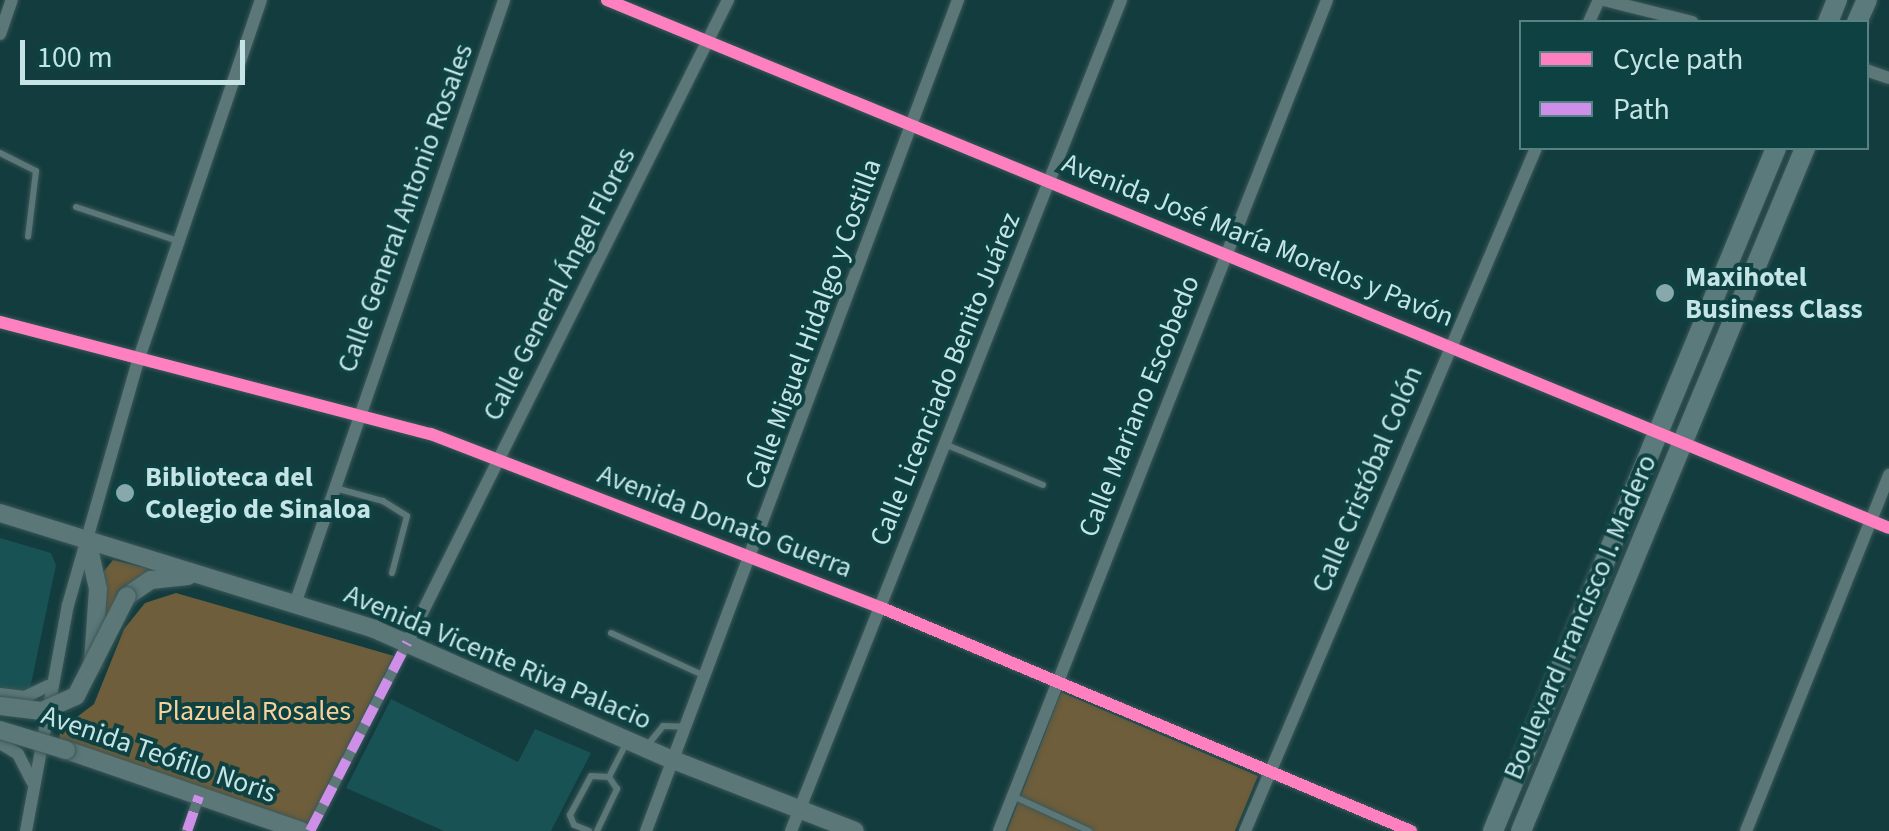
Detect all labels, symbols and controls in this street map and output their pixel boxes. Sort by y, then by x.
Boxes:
scale bar [25,20,250,82]
legend [1519,20,1869,150]
text: 100 m [37,36,113,79]
text: Cycle path [1613,38,1743,81]
street label: Calle General Antonio Rosales [330,39,480,377]
text: Path [1613,88,1670,131]
street label: Calle General Ángel Flores [475,142,643,426]
street label: Avenida José María Morelos y Pavón [1057,146,1459,334]
street label: Calle Miguel Hidalgo y Costilla [737,154,889,494]
street label: Calle Licenciado Benito Juárez [863,208,1027,550]
place label: Maxihotel Business Class [1685,260,1863,326]
street label: Calle Mariano Escobedo [1071,270,1207,542]
marker: Maxihotel Business Class [1654,282,1676,304]
street label: Calle Cristóbal Colón [1304,361,1430,597]
street label: Boulevard Francisco I. Madero [1496,449,1664,785]
street label: Avenida Donato Guerra [593,457,857,585]
place label: Biblioteca del Colegio de Sinaloa [145,460,371,526]
marker: Biblioteca del Colegio de Sinaloa [114,482,136,504]
street label: Avenida Vicente Riva Palacio [339,577,657,737]
park label: Plazuela Rosales [157,694,351,728]
street label: Avenida Teófilo Noris [37,698,281,810]

